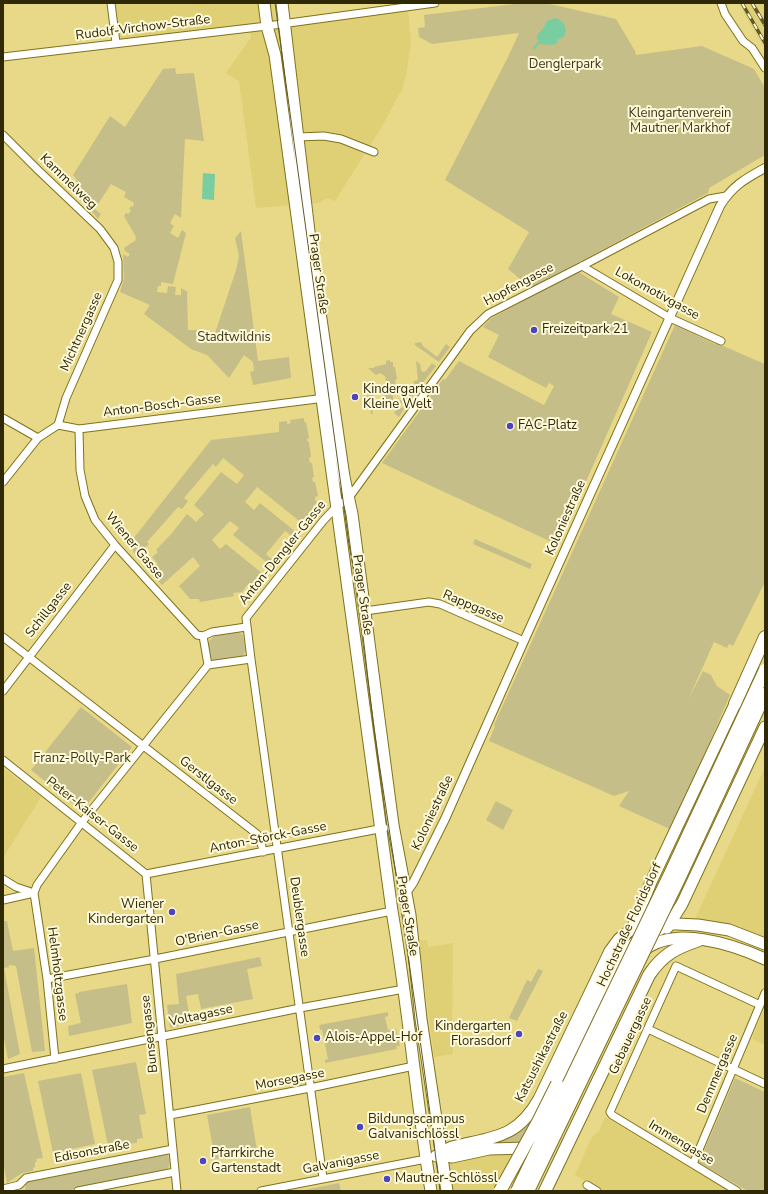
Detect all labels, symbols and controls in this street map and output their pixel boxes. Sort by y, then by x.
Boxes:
street label: Rudolf-Virchow-Straße [75,12,211,44]
park label: Denglerpark [529,57,601,73]
park label: Kleingartenverein Mautner Markhof [629,106,731,137]
street label: Kammelweg [36,151,100,213]
street label: Prager Straße [305,233,331,315]
street label: Hopfengasse [481,260,557,310]
street label: Lokomotivgasse [612,264,702,324]
street label: Michtnergasse [58,290,106,374]
place label: Freizeitpark 21 [542,322,628,338]
marker: Freizeitpark 21 [529,325,539,335]
park label: Stadtwildnis [197,330,271,346]
place label: Kindergarten Kleine Welt [363,382,439,413]
street label: Anton-Bosch-Gasse [102,391,222,421]
marker: Kindergarten Kleine Welt [350,392,360,402]
place label: FAC-Platz [518,418,577,434]
marker: FAC-Platz [505,421,515,431]
street label: Koloniestraße [542,478,590,558]
street label: Anton-Dengler-Gasse [236,498,330,608]
street label: Wiener Gasse [102,509,166,583]
street label: Prager Straße [349,554,375,636]
street label: Schillgasse [23,579,75,641]
street label: Rappgasse [440,587,506,627]
park label: Franz-Polly-Park [33,751,131,767]
street label: Gerstlgasse [176,753,240,809]
street label: Koloniestraße [409,773,457,853]
street label: Peter-Kaiser-Gasse [43,774,141,856]
street label: Anton-Störck-Gasse [208,819,328,857]
street label: Hochstraße Floridsdorf [594,861,666,989]
street label: Prager Straße [393,875,421,957]
street label: Deublergasse [286,876,312,958]
place label: Wiener Kindergarten [88,897,164,928]
marker: Wiener Kindergarten [167,907,177,917]
street label: O'Brien-Gasse [174,918,260,950]
street label: Helmholtzgasse [43,926,71,1022]
street label: Bunsengasse [138,994,162,1074]
street label: Gebauergasse [606,995,656,1077]
street label: Voltagasse [168,1002,234,1030]
street label: Katsushikastraße [512,1009,572,1105]
place label: Kindergarten Florasdorf [435,1019,511,1050]
marker: Kindergarten Florasdorf [514,1029,524,1039]
place label: Alois-Appel-Hof [325,1030,422,1046]
street label: Demmergasse [694,1032,742,1116]
marker: Alois-Appel-Hof [312,1033,322,1043]
street label: Morsegasse [254,1066,326,1094]
place label: Bildungscampus Galvanischlössl [368,1112,465,1143]
street label: Immengasse [645,1117,717,1169]
marker: Bildungscampus Galvanischlössl [355,1122,365,1132]
street label: Edisonstraße [53,1137,131,1167]
place label: Pfarrkirche Gartenstadt [211,1146,281,1177]
street label: Galvanigasse [301,1148,381,1178]
marker: Pfarrkirche Gartenstadt [198,1156,208,1166]
place label: Mautner-Schlössl [395,1171,498,1187]
marker: Mautner-Schlössl [382,1174,392,1184]

